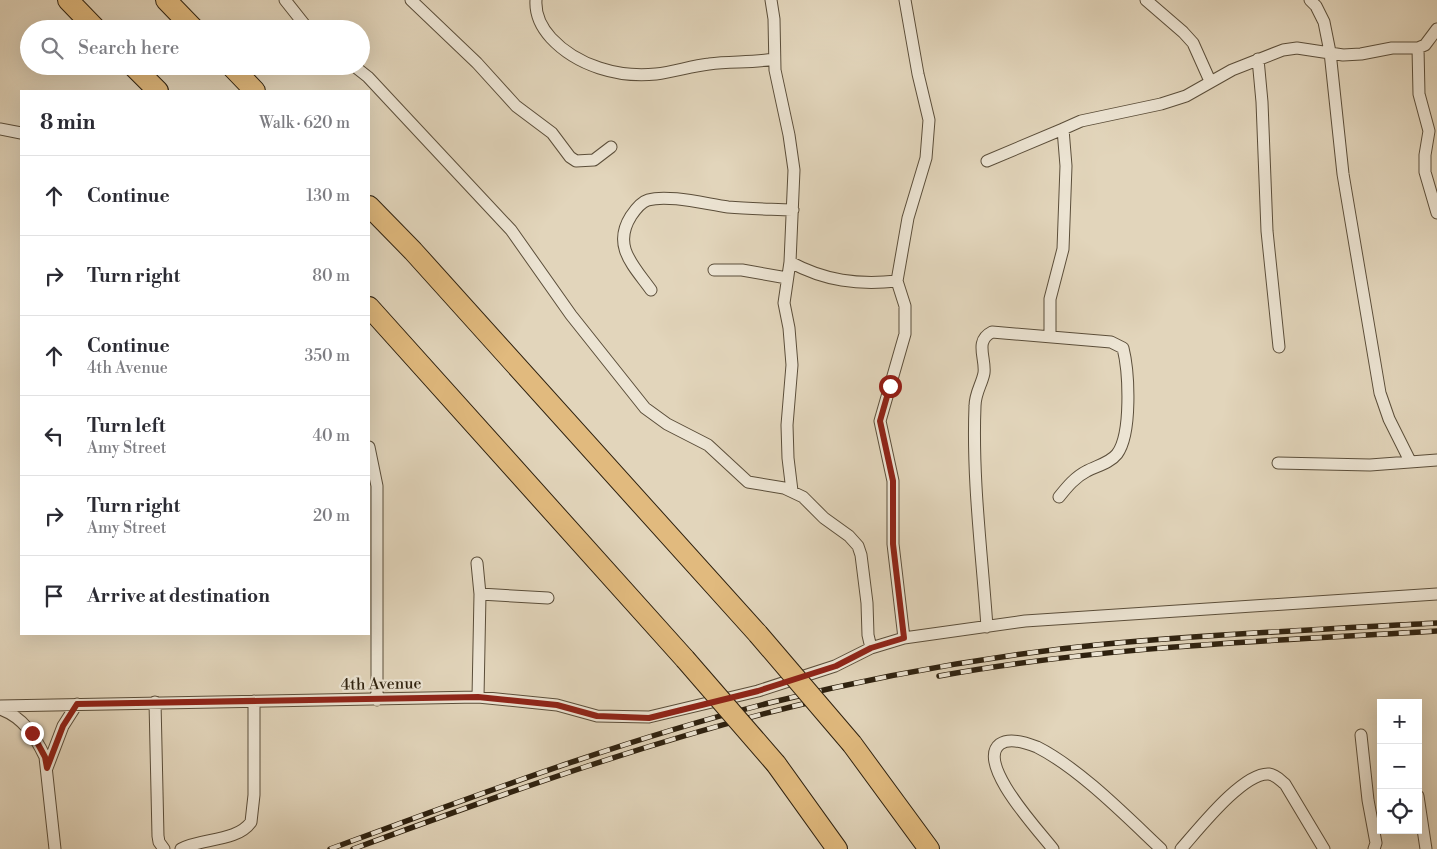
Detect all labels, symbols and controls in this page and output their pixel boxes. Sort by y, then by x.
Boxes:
search box [20,20,370,75]
icon: search [38,34,66,62]
text: Search here [78,36,179,60]
text: 8 min [40,110,95,136]
text: Walk · 620 m [259,113,350,133]
icon: ahead [40,182,68,210]
text: Continue [87,184,170,208]
text: 130 m [306,186,350,206]
icon: right [40,262,68,290]
text: Turn right [87,264,180,288]
text: 80 m [312,266,350,286]
text: Continue [87,334,170,358]
icon: ahead [40,342,68,370]
text: 350 m [304,346,350,366]
text: 4th Avenue [87,358,168,378]
route start [879,375,902,398]
text: Turn left [87,414,166,438]
icon: left [40,422,68,450]
text: 40 m [313,426,350,446]
text: Amy Street [87,438,166,458]
text: Turn right [87,494,180,518]
icon: right [40,502,68,530]
text: 20 m [313,506,350,526]
text: Amy Street [87,518,166,538]
icon: arrive [40,582,68,610]
text: Arrive at destination [87,584,270,608]
street label: 4th Avenue [340,673,422,695]
map controls [1377,699,1422,834]
button: + [1377,699,1422,744]
route end [21,722,44,745]
button: − [1377,744,1422,789]
button: locate [1377,789,1422,834]

